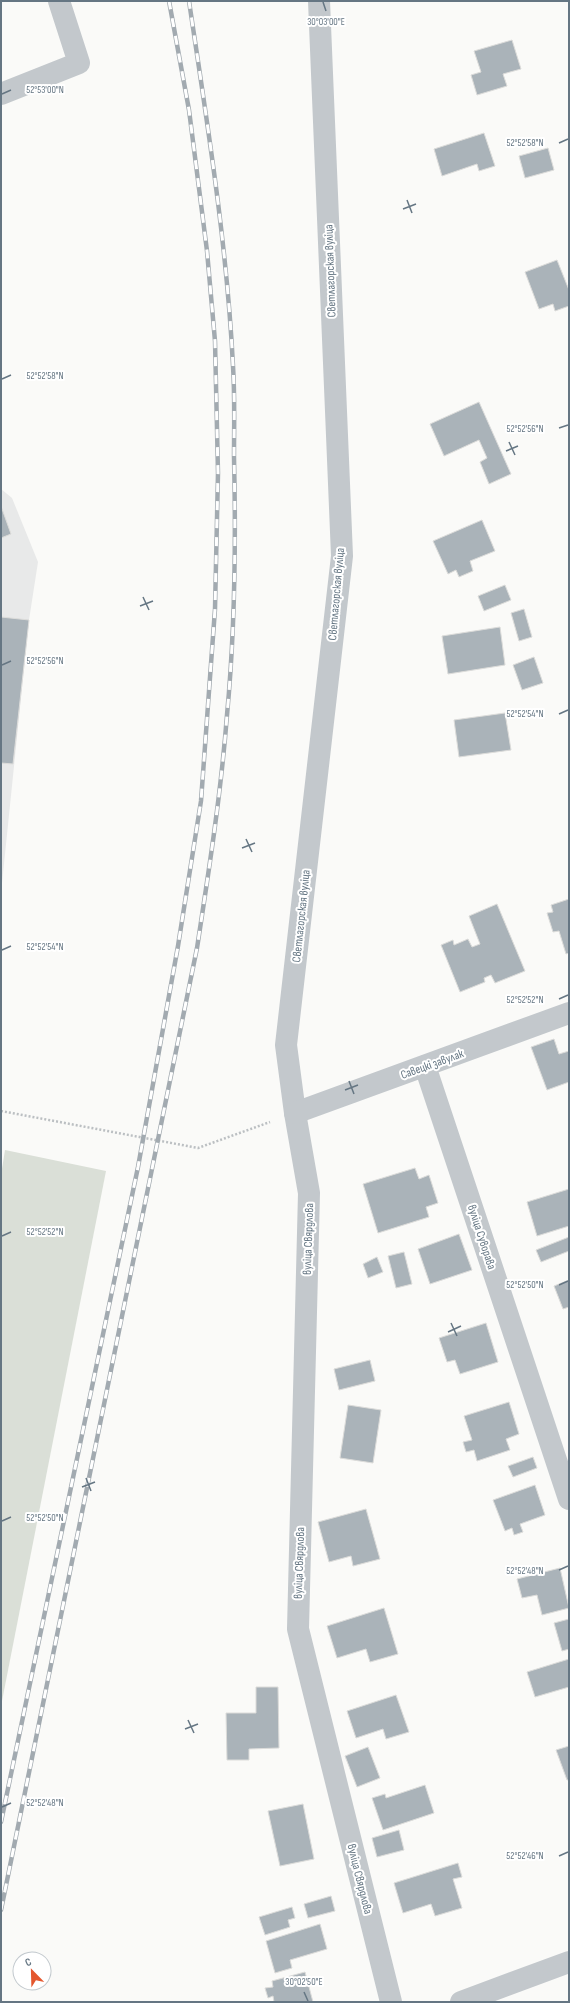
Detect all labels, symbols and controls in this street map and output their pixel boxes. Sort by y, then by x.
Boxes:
text: 30°03'00"E [307,16,345,28]
text: 52°53'00"N [26,84,64,96]
text: 52°52'58"N [506,137,544,149]
street label: Светлагорская вуліца [321,224,340,318]
text: 52°52'58"N [26,370,64,382]
text: 52°52'56"N [506,423,544,435]
street label: Светлагорская вуліца [325,547,348,641]
text: 52°52'56"N [26,655,64,667]
text: 52°52'54"N [506,708,544,720]
street label: Светлагорская вуліца [289,869,314,963]
text: 52°52'54"N [26,941,64,953]
text: 52°52'52"N [507,994,543,1006]
street label: Савецкі завулак [399,1046,466,1083]
street label: вуліца Свярдлова [300,1202,317,1275]
street label: вуліца Суворава [464,1203,499,1272]
text: 52°52'52"N [27,1226,63,1238]
text: 52°52'50"N [506,1279,544,1291]
text: 52°52'50"N [26,1512,64,1524]
street label: вуліца Свярдлова [291,1526,308,1599]
text: 52°52'48"N [506,1565,544,1577]
text: 52°52'48"N [26,1797,64,1809]
street label: вуліца Свярдлова [344,1842,376,1916]
text: 52°52'46"N [506,1850,544,1862]
north arrow [12,1951,52,1991]
text: С [23,1955,34,1969]
text: 30°02'50"E [285,1976,323,1988]

